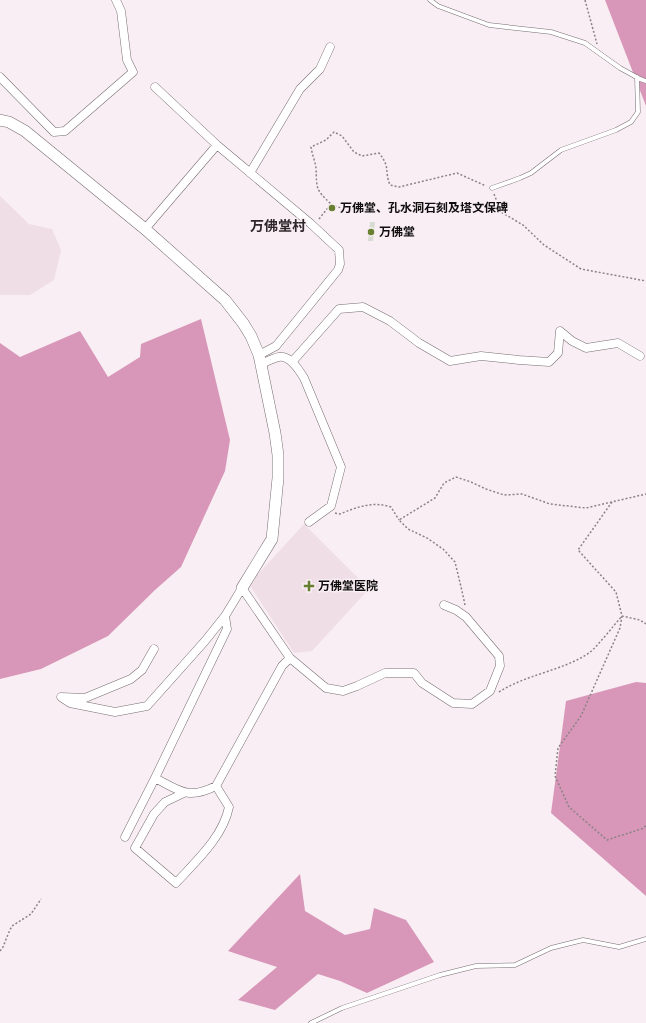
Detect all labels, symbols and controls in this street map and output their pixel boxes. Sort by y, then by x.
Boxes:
place label: 万佛堂、孔水洞石刻及塔文保碑 [340,200,508,217]
marker: 万佛堂、孔水洞石刻及塔文保碑 [327,203,337,213]
district label: 万佛堂村 [250,217,306,237]
place label: 万佛堂 [379,224,415,241]
marker: 万佛堂 [366,227,376,237]
place label: 万佛堂医院 [318,578,378,595]
marker: 万佛堂医院 [303,580,315,592]

